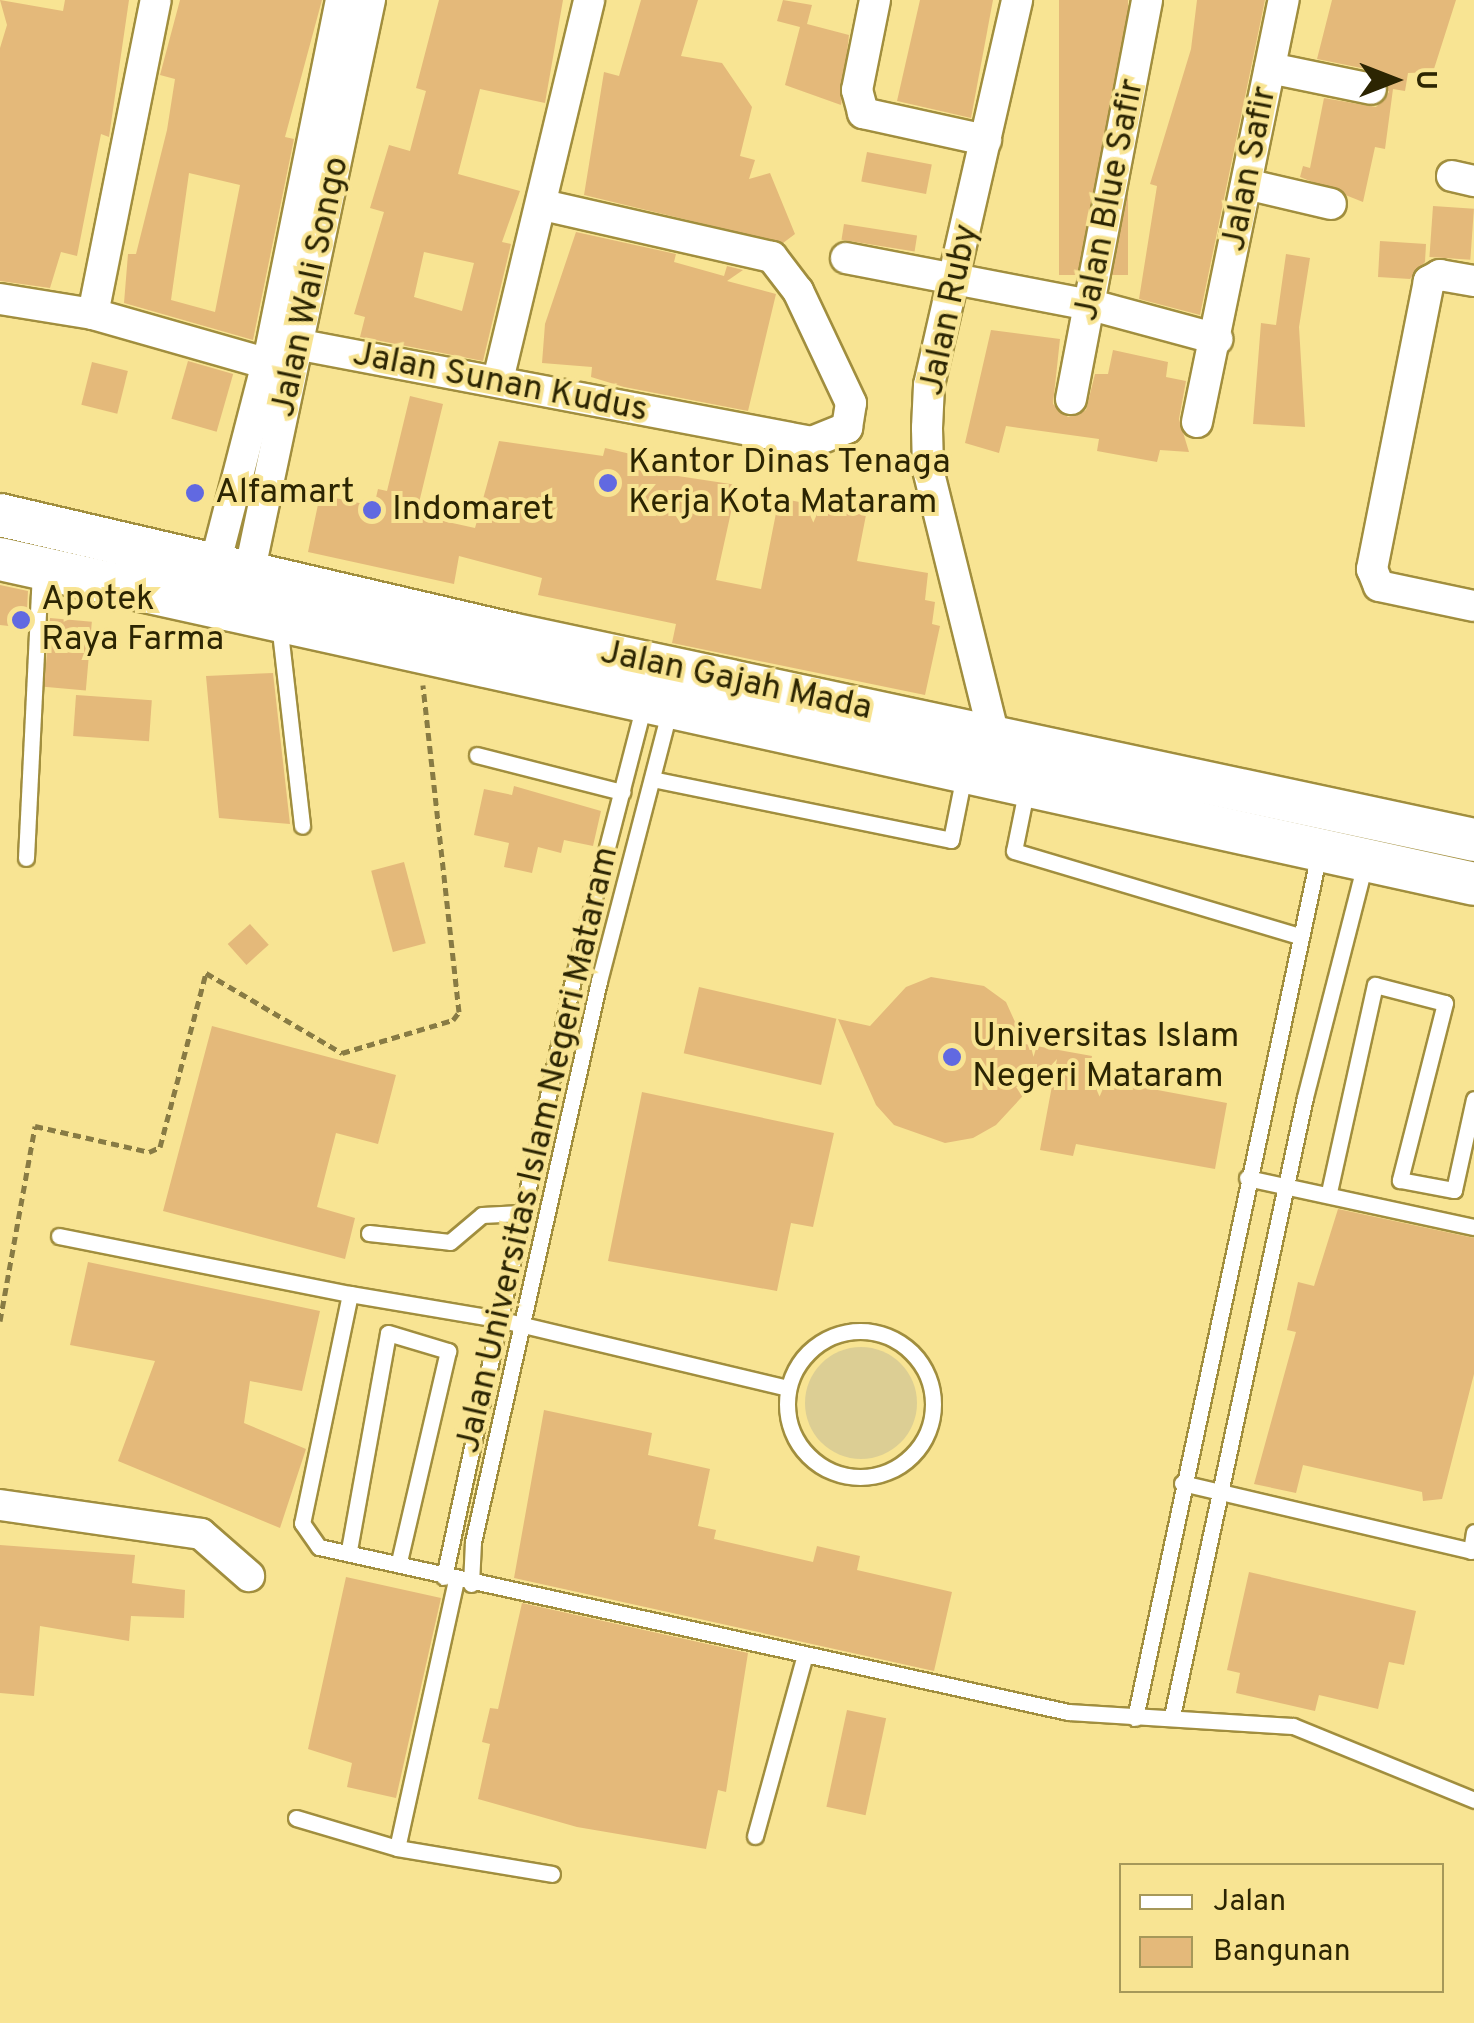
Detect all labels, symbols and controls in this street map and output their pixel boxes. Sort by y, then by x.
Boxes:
north arrow [1344,30,1444,130]
text: U [1406,70,1442,90]
street label: Jalan Blue Safir [1066,75,1154,325]
street label: Jalan Safir [1213,83,1287,255]
street label: Jalan Wali Songo [263,153,359,421]
street label: Jalan Ruby [911,221,989,399]
street label: Jalan Sunan Kudus [349,334,651,432]
place label: Kantor Dinas Tenaga Kerja Kota Mataram [628,442,952,524]
place label: Alfamart [215,472,354,514]
marker: Kantor Dinas Tenaga Kerja Kota Mataram [597,472,619,494]
marker: Alfamart [184,482,206,504]
place label: Indomaret [392,489,554,531]
marker: Indomaret [361,499,383,521]
place label: Apotek Raya Farma [41,579,224,661]
marker: Apotek Raya Farma [10,609,32,631]
street label: Jalan Gajah Mada [596,632,876,730]
street label: Jalan Universitas Islam Negeri Mataram [448,843,628,1457]
place label: Universitas Islam Negeri Mataram [972,1016,1239,1098]
marker: Universitas Islam Negeri Mataram [941,1046,963,1068]
legend [1119,1863,1444,1993]
text: Jalan [1213,1884,1286,1921]
text: Bangunan [1213,1934,1351,1971]

